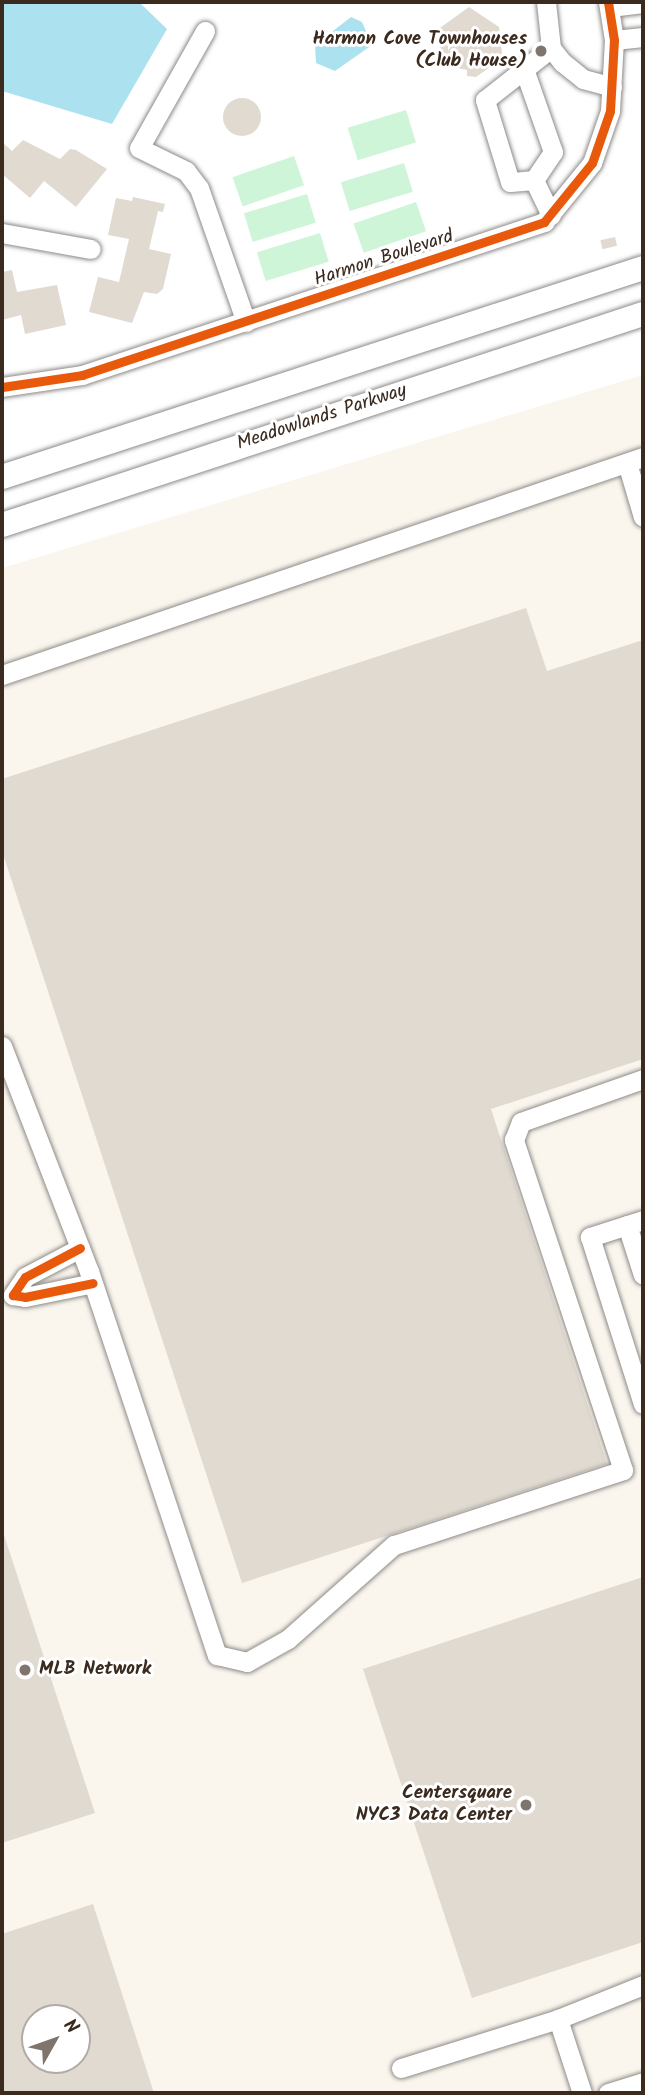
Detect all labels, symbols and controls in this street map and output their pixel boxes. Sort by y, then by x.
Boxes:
place label: Harmon Cove Townhouses (Club House) [312,29,527,73]
marker: Harmon Cove Townhouses (Club House) [533,43,549,59]
street label: Harmon Boulevard [311,226,457,292]
street label: Meadowlands Parkway [234,380,410,456]
place label: MLB Network [39,1659,151,1681]
marker: MLB Network [17,1662,33,1678]
place label: Centersquare NYC3 Data Center [356,1783,512,1827]
marker: Centersquare NYC3 Data Center [518,1797,534,1813]
north arrow [21,2004,91,2074]
text: N [55,2013,86,2041]

